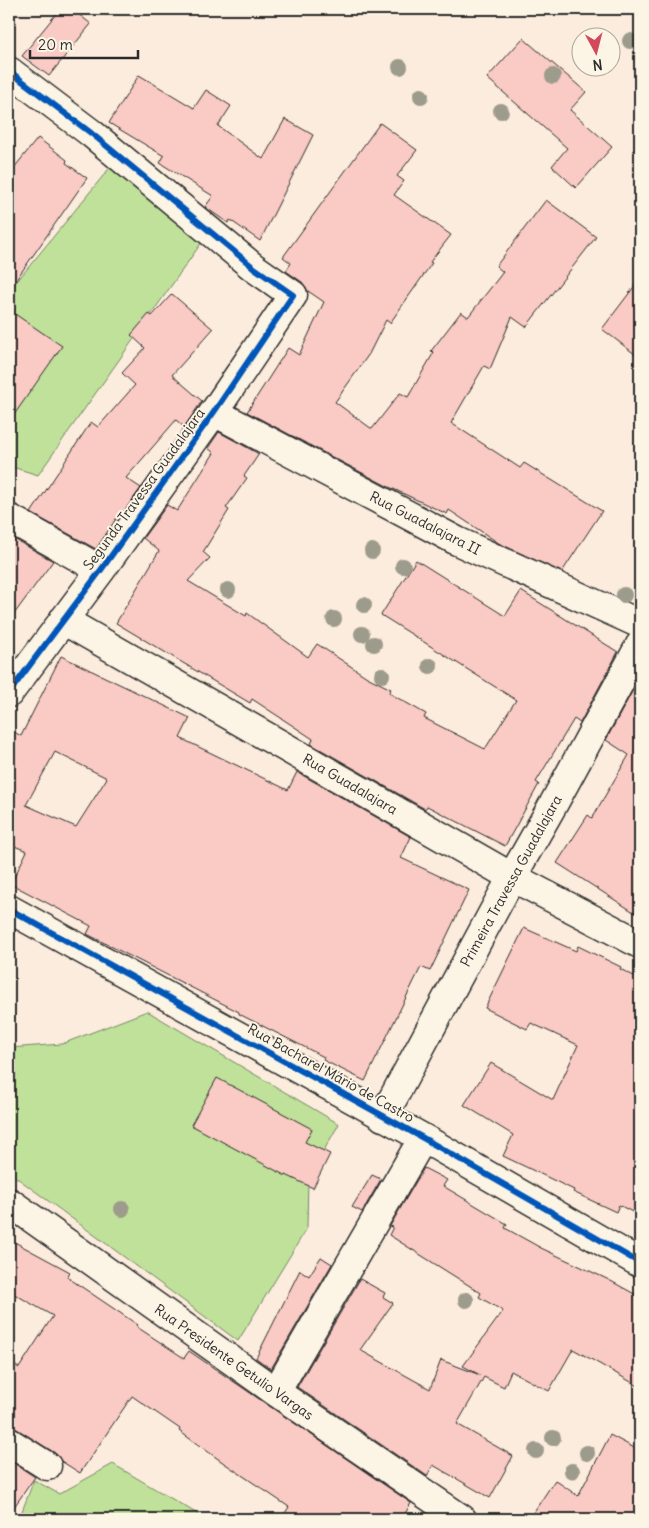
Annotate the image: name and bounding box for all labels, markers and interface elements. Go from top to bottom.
scale bar [30,28,138,60]
north arrow [572,28,622,78]
text: 20 m [38,35,73,54]
text: N [592,55,603,74]
street label: Segunda Travessa Guadalajara [79,405,209,573]
street label: Rua Guadalajara II [367,487,483,559]
street label: Rua Guadalajara [299,750,401,818]
street label: Primeira Travessa Guadalajara [456,792,566,970]
street label: Rua Bacharel Mário de Castro [244,1020,418,1126]
street label: Rua Presidente Getulio Vargas [151,1300,317,1424]

